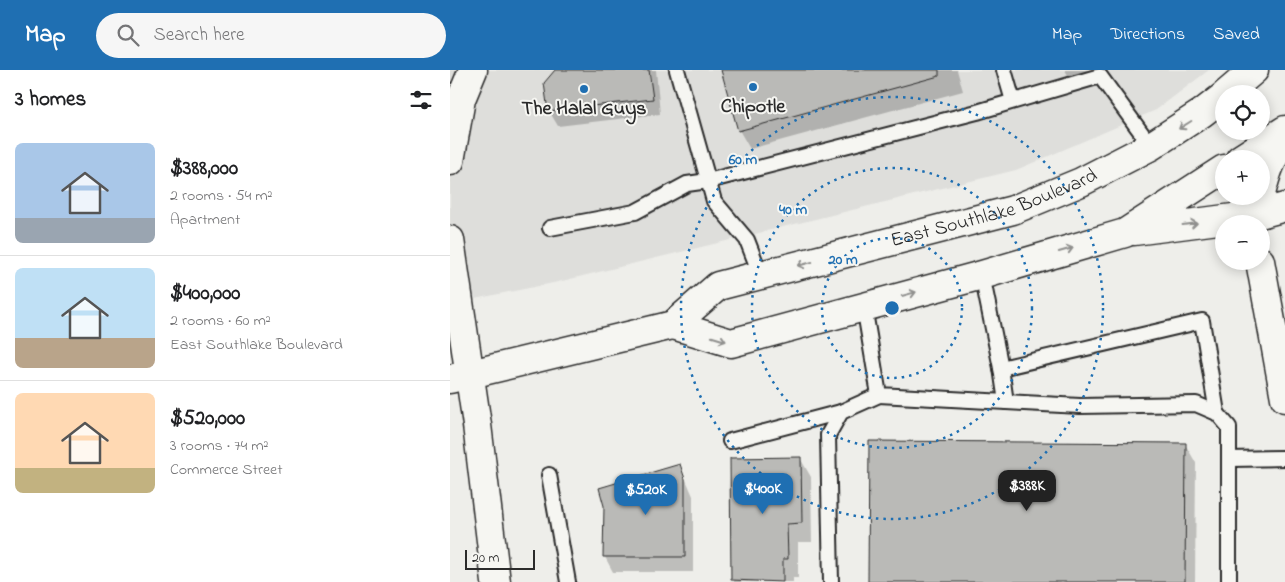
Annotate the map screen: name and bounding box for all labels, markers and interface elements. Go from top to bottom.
search box [96,13,446,58]
text: Map [25,18,66,53]
icon: search [114,21,142,49]
text: Search here [154,22,245,49]
text: Map [1052,22,1082,48]
text: Directions [1110,22,1185,48]
text: Saved [1213,22,1260,48]
marker: Chipotle [747,81,759,93]
marker: The Halal Guys [578,83,590,95]
text: 3 homes [15,85,86,115]
map controls [1215,85,1270,270]
button: locate [1215,85,1270,140]
icon: filters [407,86,435,114]
place label: Chipotle [721,93,786,122]
place label: The Halal Guys [521,95,647,125]
one-way arrow [1178,120,1192,130]
text: 60 m [728,149,758,171]
button: + [1215,150,1270,205]
text: $388,000 [170,154,238,184]
street label: East Southlake Boulevard [888,161,1103,255]
icon: home [55,163,115,223]
text: 2 rooms · 54 m² [170,184,272,208]
text: 40 m [778,199,807,221]
text: Apartment [170,208,240,232]
button: − [1215,215,1270,270]
one-way arrow [1182,219,1198,229]
one-way arrow [1057,244,1073,254]
text: 20 m [827,249,858,271]
one-way arrow [797,260,813,270]
text: $400,000 [170,279,240,309]
icon: home [55,288,115,348]
one-way arrow [901,288,917,298]
centre of rings [883,299,901,317]
text: 2 rooms · 60 m² [170,309,271,333]
text: East Southlake Boulevard [170,333,343,357]
one-way arrow [711,335,727,345]
text: $520,000 [170,404,245,434]
icon: home [55,413,115,473]
text: 3 rooms · 74 m² [170,434,269,458]
text: Commerce Street [170,458,283,482]
pin: $388K [992,470,1062,512]
pin: $400K [728,472,798,515]
pin: $520K [611,474,681,516]
text: $388K [1009,474,1045,498]
text: $400K [744,477,782,501]
text: $520K [625,478,667,502]
scale bar [465,547,535,570]
text: 20 m [472,548,499,569]

